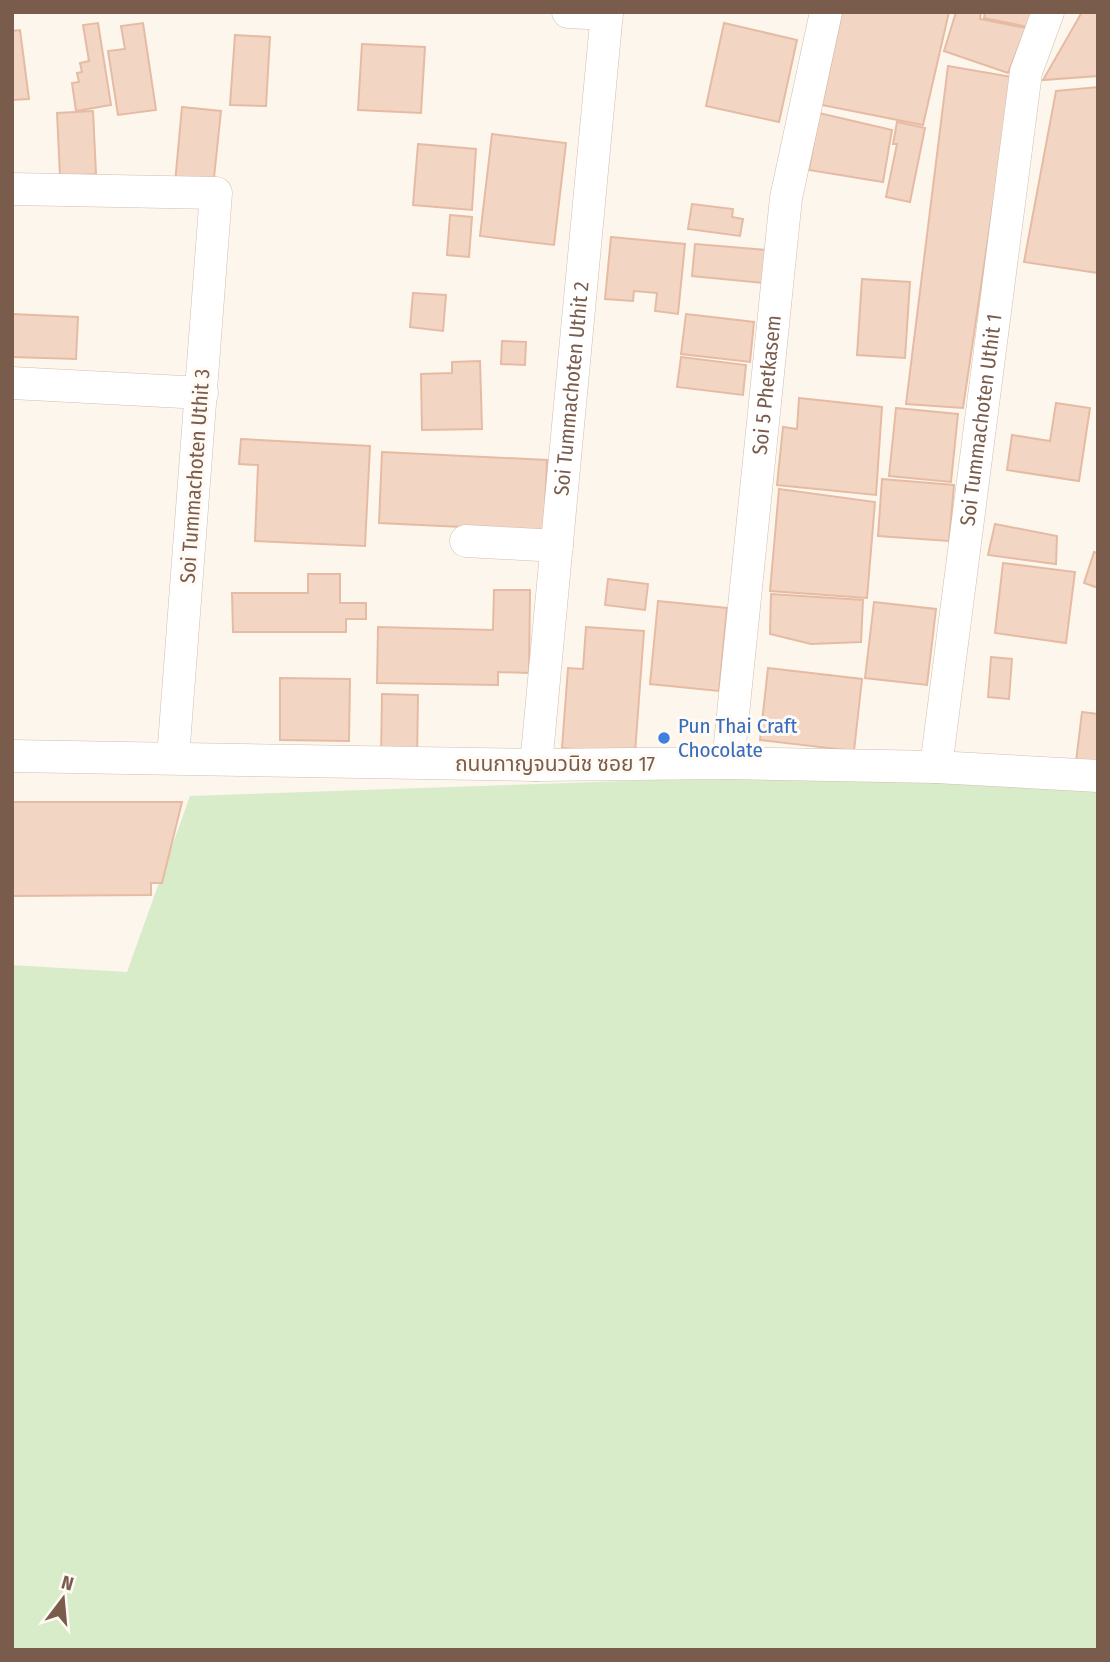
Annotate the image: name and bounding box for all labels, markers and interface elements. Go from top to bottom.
street label: Soi Tummachoten Uthit 2 [548,280,595,497]
street label: Soi Tummachoten Uthit 1 [954,312,1008,528]
street label: Soi 5 Phetkasem [747,314,787,456]
street label: Soi Tummachoten Uthit 3 [175,368,215,584]
place label: Pun Thai Craft Chocolate [678,713,798,763]
marker: Pun Thai Craft Chocolate [656,730,672,746]
street label: ถนนกาญจนวนิช ซอย 17 [455,751,655,777]
north arrow [28,1564,98,1634]
text: N [59,1571,76,1596]

